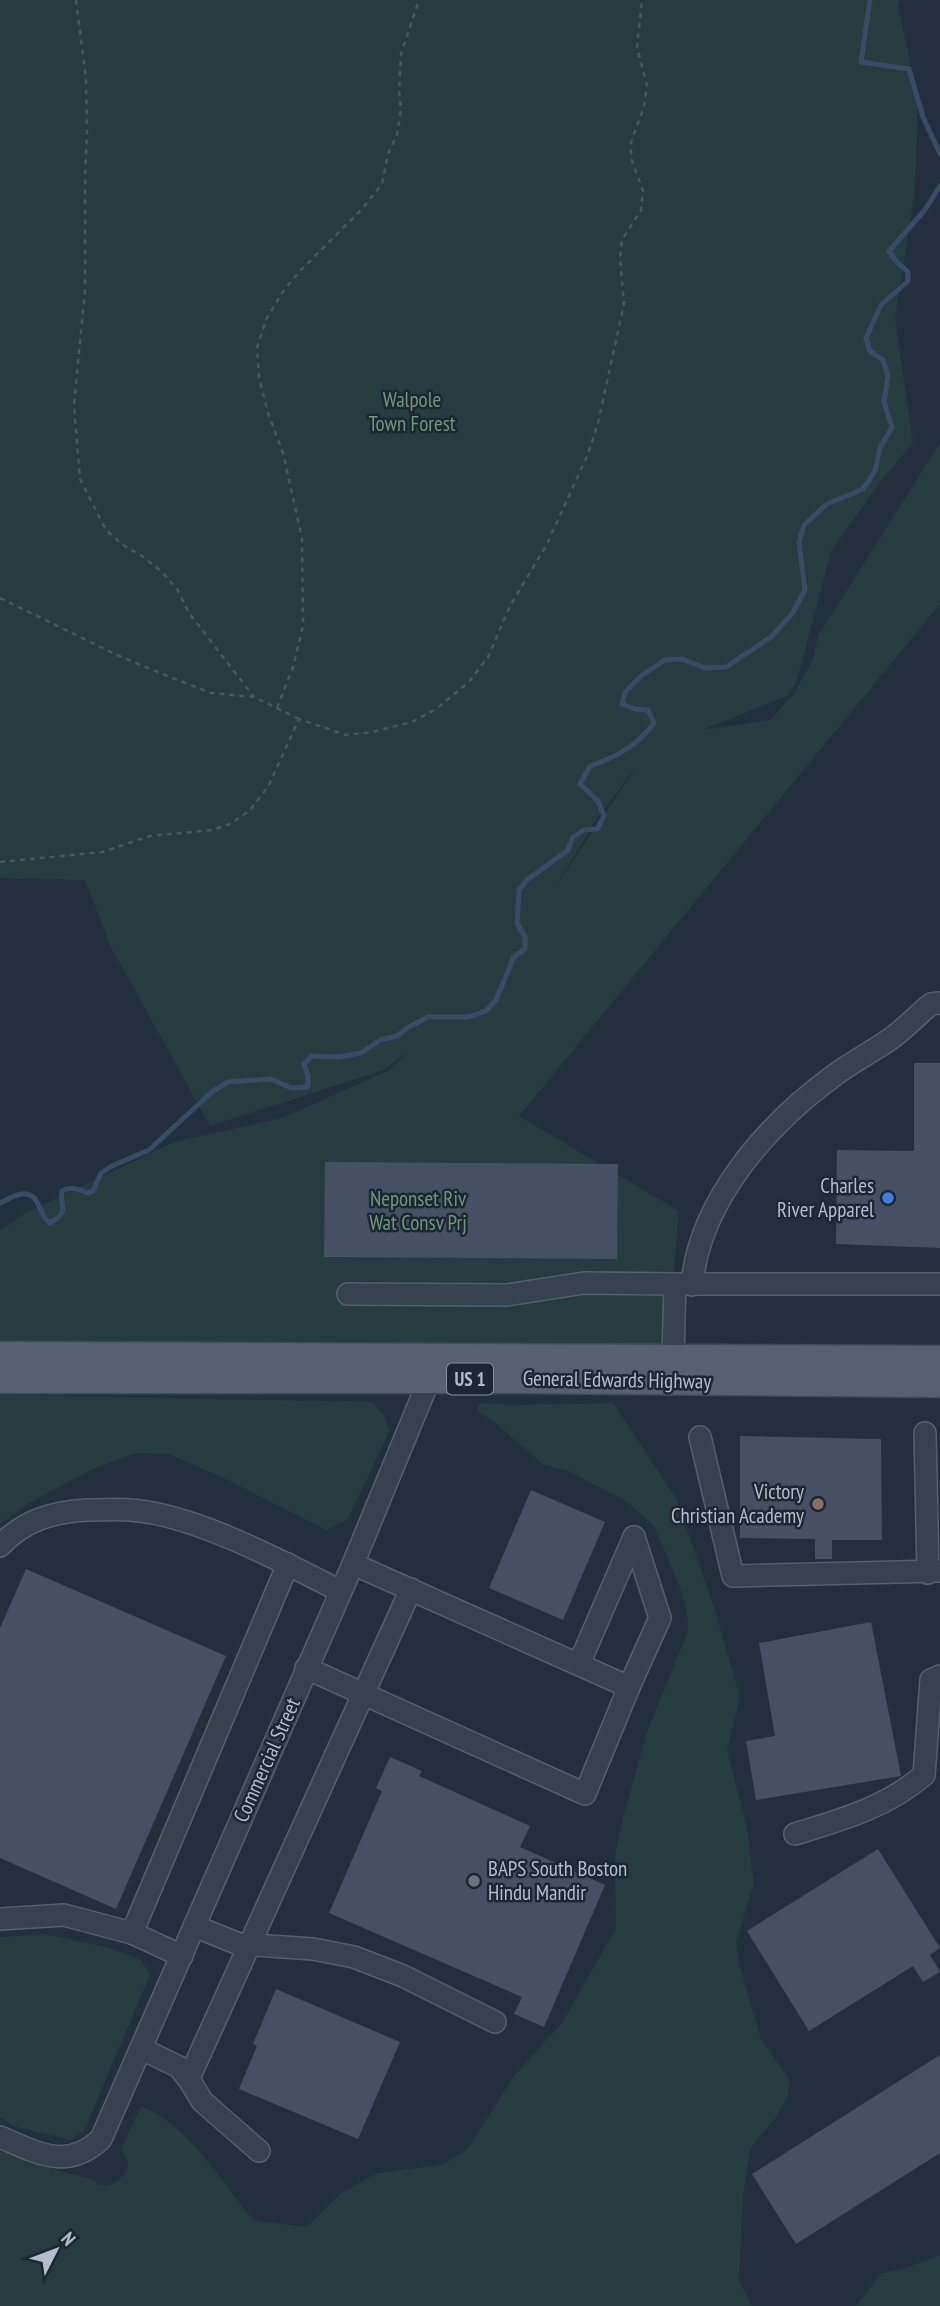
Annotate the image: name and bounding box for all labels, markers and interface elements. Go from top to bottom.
park label: Walpole Town Forest [368,386,456,437]
place label: Charles River Apparel [777,1172,874,1223]
park label: Neponset Riv Wat Consv Prj [369,1185,467,1236]
marker: Charles River Apparel [880,1190,896,1206]
road number: US 1 [447,1364,493,1394]
street label: General Edwards Highway [523,1364,712,1395]
place label: Victory Christian Academy [671,1478,804,1529]
marker: Victory Christian Academy [810,1496,826,1512]
street label: Commercial Street [227,1693,306,1826]
place label: BAPS South Boston Hindu Mandir [488,1855,627,1906]
marker: BAPS South Boston Hindu Mandir [466,1873,482,1889]
north arrow [21,2215,91,2285]
text: N [56,2227,81,2250]

